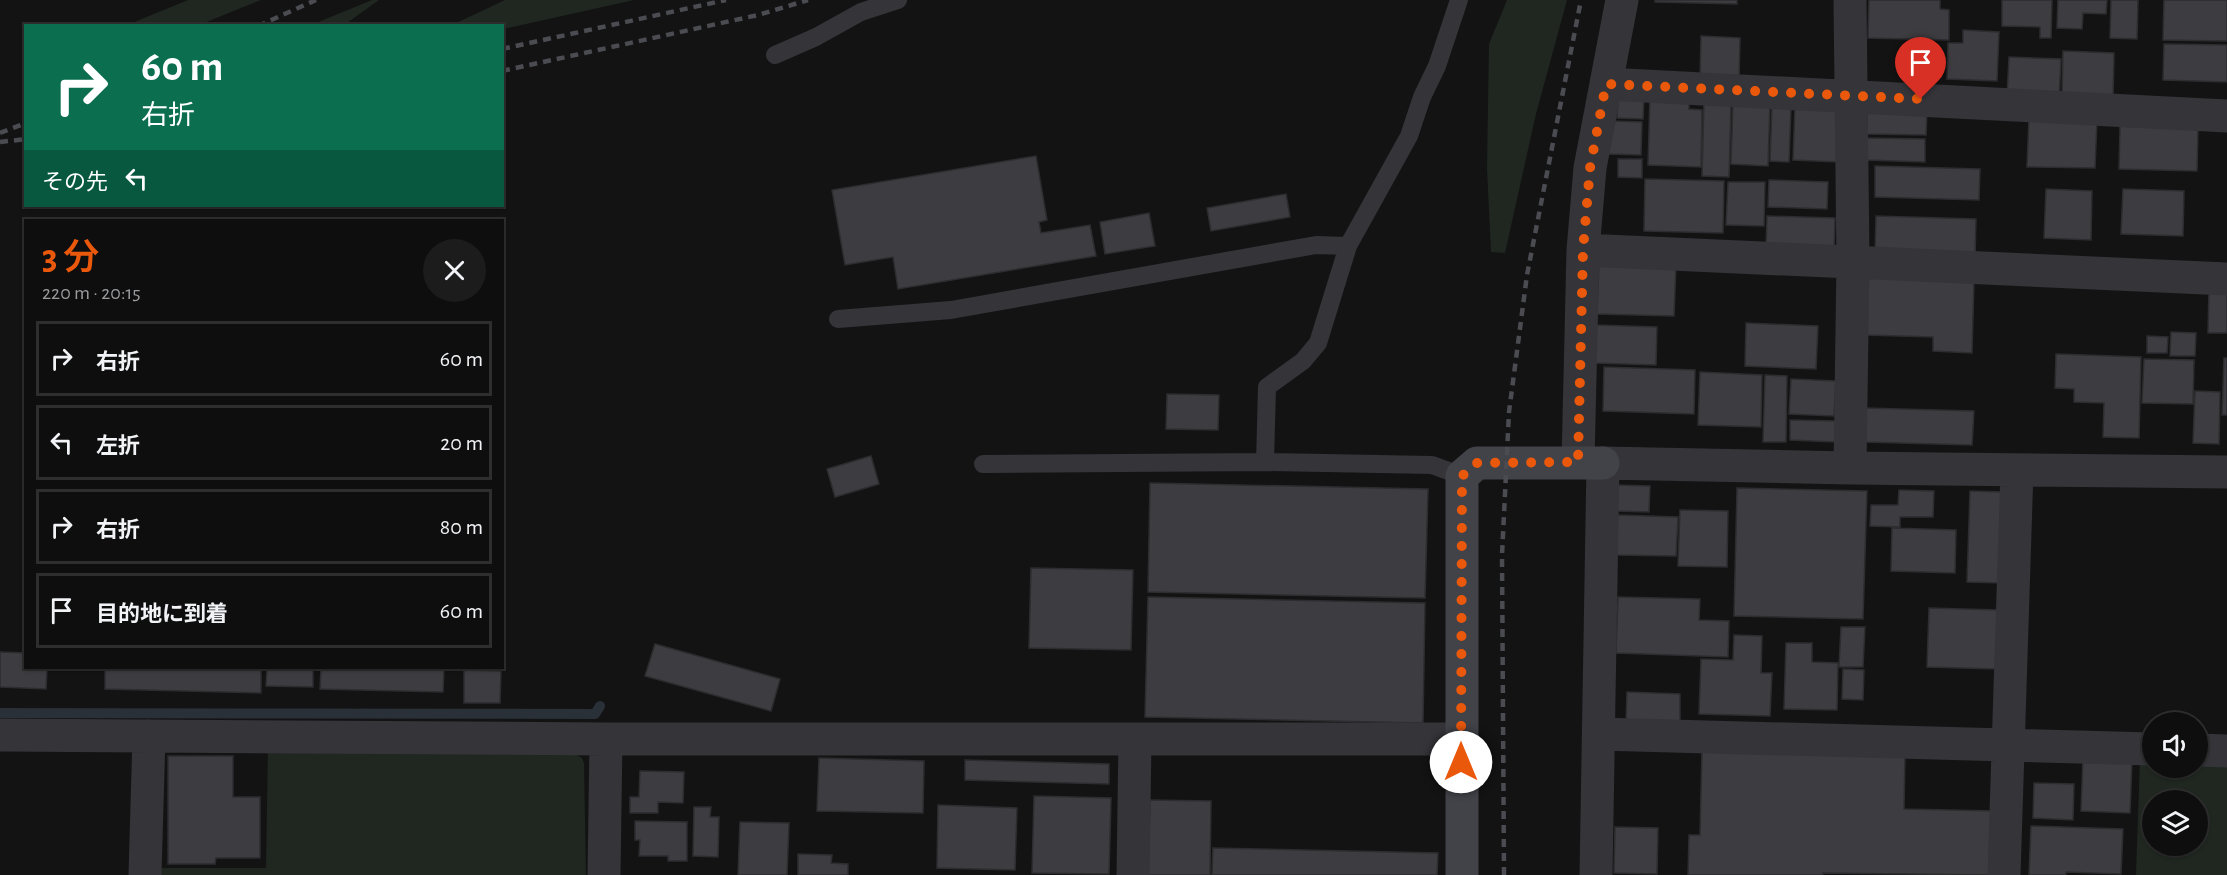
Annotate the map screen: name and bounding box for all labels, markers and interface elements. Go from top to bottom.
pin [1895,37,1946,99]
text: 60 m [141,46,223,88]
icon: arrive [1904,46,1937,79]
icon: right [42,48,120,126]
text: 右折 [141,102,195,129]
icon: left [120,162,153,195]
text: その先 [42,171,108,193]
button: close [423,239,486,302]
text: 3 分 [42,240,99,276]
text: 220 m · 20:15 [42,283,141,303]
icon: right [45,342,78,375]
text: 60 m [440,348,483,370]
text: 右折 [96,351,140,373]
icon: left [45,426,78,459]
text: 20 m [440,432,483,454]
text: 左折 [96,435,140,457]
icon: right [45,510,78,543]
text: 80 m [440,516,483,538]
text: 右折 [96,519,140,541]
icon: arrive [45,594,78,627]
text: 60 m [440,600,483,622]
text: 目的地に到着 [96,603,228,625]
map controls [2142,712,2208,856]
button: sound [2142,712,2208,778]
position arrow [1429,730,1493,794]
button: layers [2142,790,2208,856]

